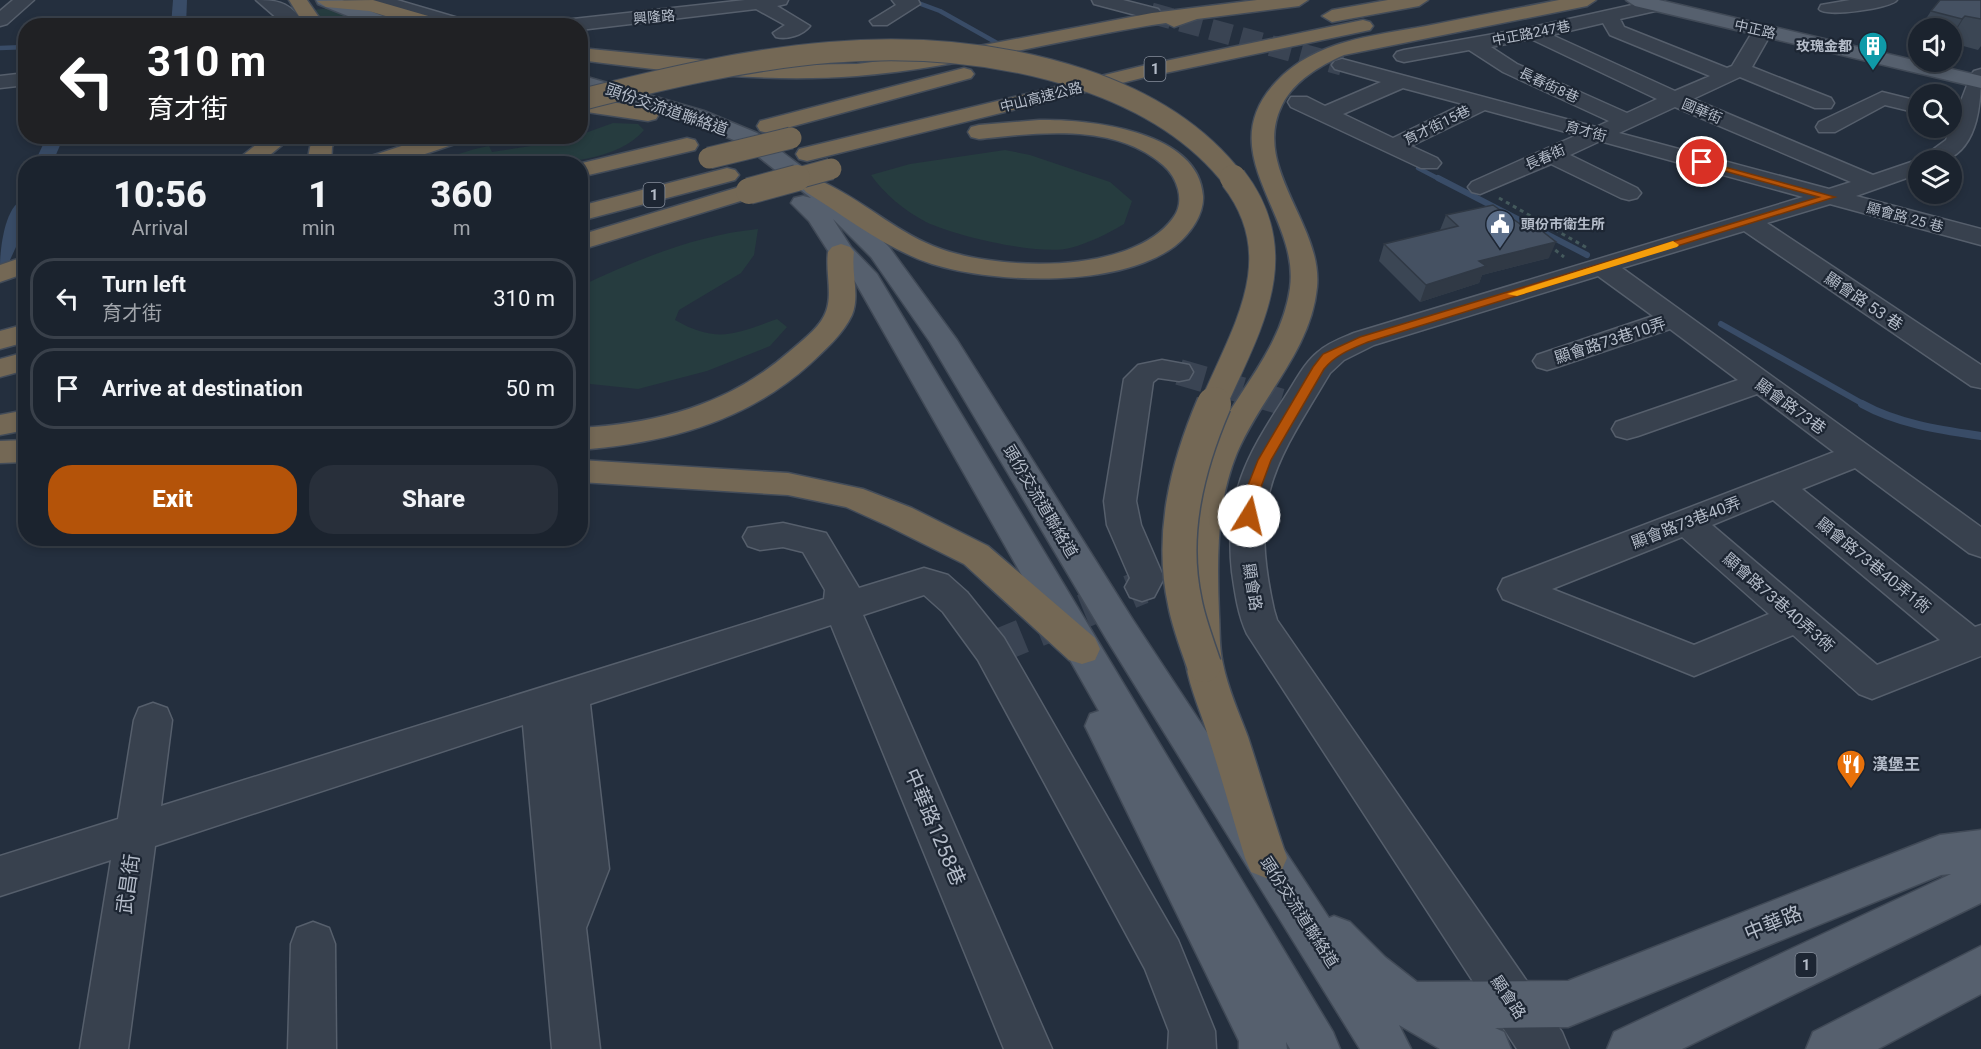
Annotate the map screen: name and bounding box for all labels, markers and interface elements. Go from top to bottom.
street label: 興隆路 [632,7,676,27]
street label: 中正路 [1733,16,1777,42]
street label: 中正路247巷 [1490,18,1572,48]
map controls [1908,18,1962,204]
button: sound [1908,18,1962,72]
building icon: 玫瑰金都 [1857,30,1889,72]
text: 310 m [147,37,266,86]
place label: 玫瑰金都 [1796,38,1852,54]
icon: left [48,42,126,120]
road number: 1 [1144,57,1166,81]
street label: 長春街8巷 [1517,64,1581,106]
street label: 中山高速公路 [998,79,1084,115]
street label: 頭份交流道聯絡道 [603,80,730,139]
button: search [1908,84,1962,138]
text: 育才街 [147,93,228,125]
street label: 國華街 [1680,95,1724,127]
street label: 育才街15巷 [1401,102,1473,148]
street label: 育才街 [1564,118,1608,144]
pin [1676,136,1727,187]
street label: 長春街 [1523,141,1567,173]
icon: arrive [1685,145,1718,178]
button: layers [1908,150,1962,204]
text: 10:56 [113,174,207,216]
text: 1 [308,174,329,216]
text: 360 [431,174,493,216]
road number: 1 [644,183,664,207]
street label: 顯會路 25 巷 [1865,199,1945,235]
public building icon: 頭份市衛生所 [1484,208,1516,250]
text: Arrival [132,216,188,240]
text: min [302,216,335,240]
text: m [453,216,470,240]
place label: 頭份市衛生所 [1521,216,1605,232]
street label: 顯會路 53 巷 [1821,268,1906,334]
text: Turn left [102,272,186,297]
icon: left [51,282,84,315]
text: 310 m [493,286,555,311]
text: 育才街 [102,301,162,325]
street label: 顯會路73巷10弄 [1552,314,1668,367]
icon: arrive [51,372,84,405]
street label: 顯會路73巷 [1752,375,1829,438]
text: Arrive at destination [102,376,303,401]
text: 50 m [506,376,555,401]
street label: 頭份交流道聯絡道 [999,441,1082,561]
button: Exit [48,465,297,534]
button: Share [309,465,558,534]
position arrow [1217,484,1281,548]
street label: 顯會路73巷40弄 [1629,493,1744,552]
street label: 顯會路73巷40弄1衖 [1813,514,1934,617]
street label: 顯會路73巷40弄3衖 [1719,549,1838,656]
street label: 顯會路 [1239,562,1266,612]
restaurant icon: 漢堡王 [1835,748,1867,790]
place label: 漢堡王 [1872,755,1920,774]
street label: 中華路1258巷 [900,765,970,889]
street label: 武昌街 [112,853,144,915]
street label: 頭份交流道聯絡道 [1257,853,1342,971]
street label: 中華路 [1741,901,1805,945]
road number: 1 [1796,953,1816,977]
street label: 顯會路 [1487,972,1530,1022]

